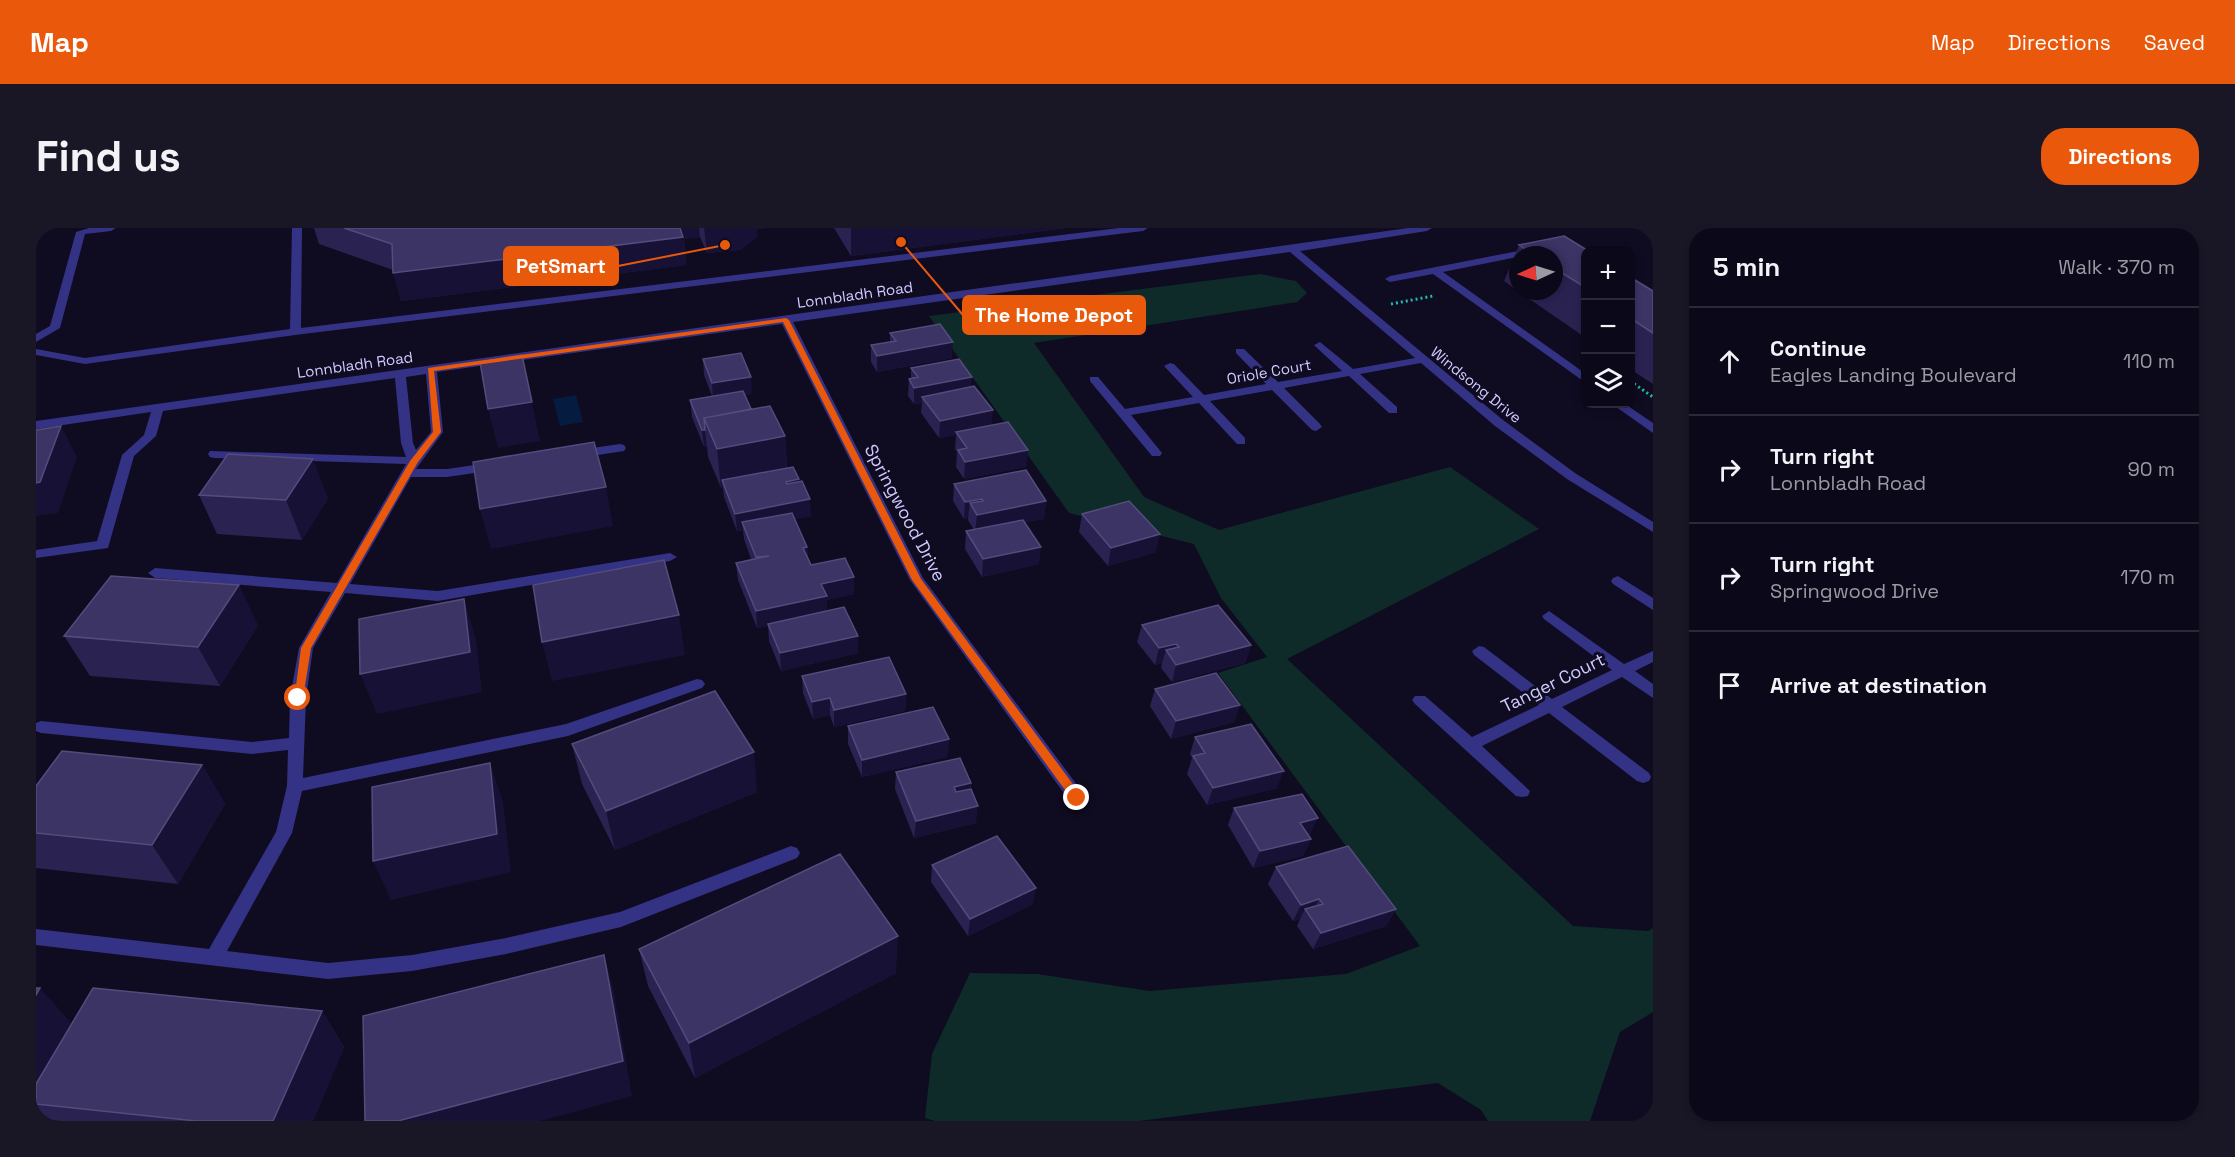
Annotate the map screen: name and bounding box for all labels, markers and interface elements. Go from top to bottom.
text: Map [30,24,89,60]
text: Map [1931,29,1975,56]
text: Directions [2008,29,2111,56]
text: Saved [2144,29,2205,56]
button: Directions [2041,128,2199,185]
text: Find us [36,130,181,183]
north arrow [1509,246,1563,300]
map controls [1581,246,1635,408]
button: + [1581,246,1635,300]
callout: PetSmart [504,247,618,285]
text: 5 min [1713,250,1780,284]
text: PetSmart [516,253,606,279]
text: Walk · 370 m [2058,254,2175,280]
street label: Lonnbladh Road [796,277,914,312]
callout: The Home Depot [963,296,1145,334]
button: − [1581,300,1635,354]
text: The Home Depot [975,302,1133,328]
text: Continue [1770,334,1866,362]
street label: Windsong Drive [1427,342,1526,427]
icon: ahead [1713,345,1746,378]
street label: Lonnbladh Road [296,347,414,382]
text: 110 m [2123,348,2175,374]
button: layers [1581,354,1635,408]
street label: Oriole Court [1225,355,1313,388]
text: Eagles Landing Boulevard [1770,362,2017,388]
street label: Springwood Drive [860,440,951,585]
text: Turn right [1770,442,1875,470]
icon: right [1713,453,1746,486]
text: 90 m [2128,456,2175,482]
text: Lonnbladh Road [1770,470,1926,496]
text: Turn right [1770,550,1875,578]
icon: right [1713,561,1746,594]
text: 170 m [2120,564,2175,590]
text: Springwood Drive [1770,578,1939,604]
street label: Tanger Court [1497,647,1609,718]
icon: arrive [1713,669,1746,702]
text: Arrive at destination [1770,671,1987,699]
route start [284,684,310,710]
route end [1063,784,1089,810]

